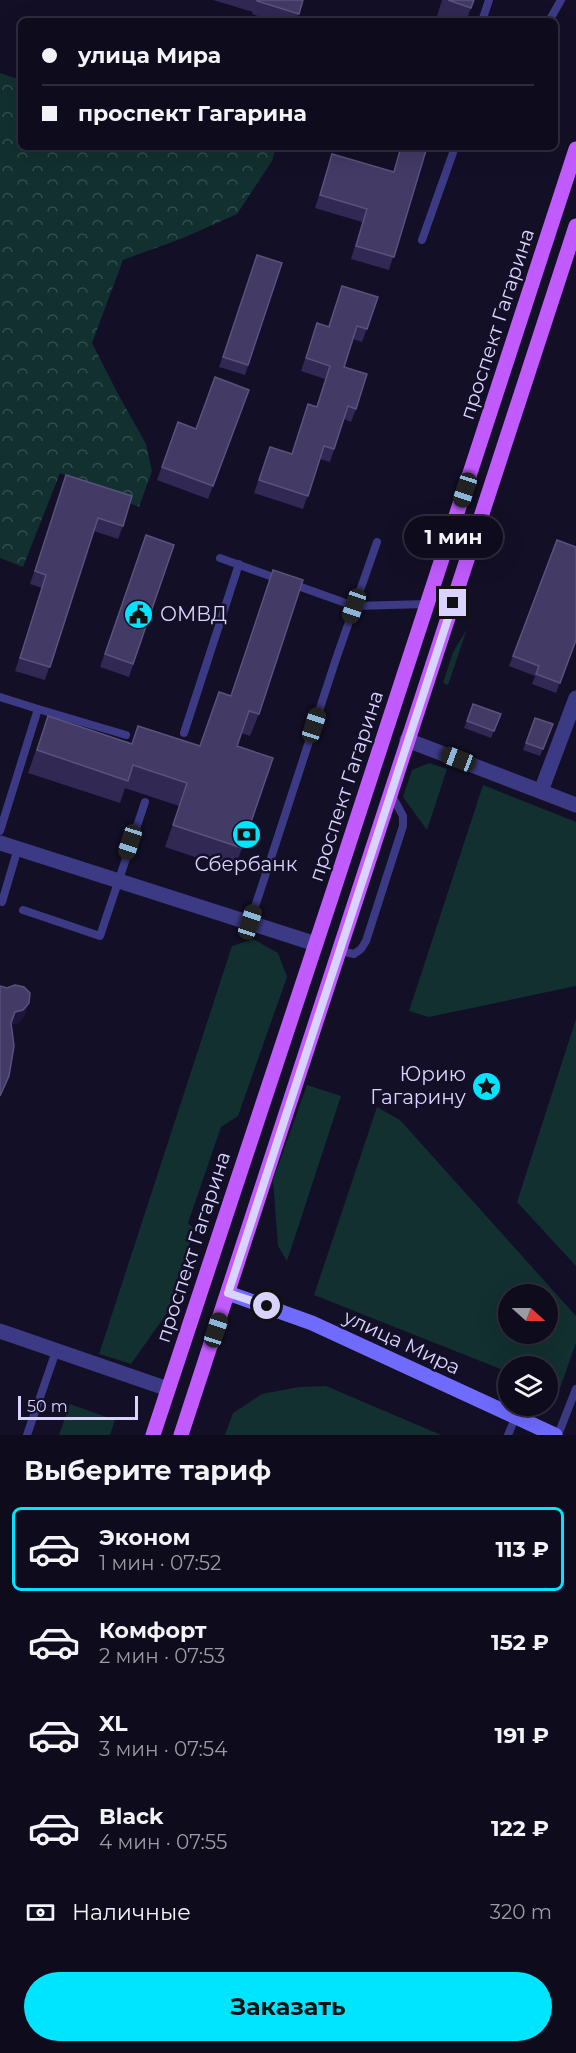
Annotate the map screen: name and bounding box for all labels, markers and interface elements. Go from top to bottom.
text: улица Мира [78,42,221,69]
text: проспект Гагарина [78,100,307,127]
street label: проспект Гагарина [455,225,539,423]
car [451,470,479,510]
callout: 1 мин [404,516,502,558]
text: 1 мин [425,525,482,549]
car [340,586,368,626]
route end [439,589,466,616]
public building icon: ОМВД [123,598,155,630]
place label: ОМВД [160,602,227,626]
street label: проспект Гагарина [304,687,388,885]
car [300,705,328,745]
car [438,744,478,774]
bank icon: Сбербанк [230,818,262,850]
car [116,822,144,862]
place label: Сбербанк [195,852,298,876]
car [236,902,264,942]
place label: Юрию Гагарину [370,1062,466,1109]
place icon: Юрию Гагарину [471,1070,503,1102]
street label: проспект Гагарина [151,1148,235,1346]
north arrow [498,1284,558,1344]
map controls [498,1284,558,1416]
route start [253,1292,280,1319]
street label: улица Мира [339,1304,464,1380]
car [202,1310,230,1350]
button: layers [498,1356,558,1416]
scale bar [18,1393,138,1420]
text: 50 m [27,1397,68,1416]
text: Выберите тариф [24,1454,271,1487]
icon: car [27,1522,81,1576]
text: Эконом [99,1524,190,1551]
text: 113 ₽ [495,1536,549,1563]
text: 1 мин · 07:52 [99,1551,221,1575]
icon: car [27,1615,81,1669]
text: Комфорт [99,1617,207,1644]
text: 152 ₽ [491,1629,549,1656]
text: 2 мин · 07:53 [99,1644,225,1668]
icon: car [27,1708,81,1762]
text: XL [99,1710,128,1737]
text: 191 ₽ [495,1722,549,1749]
text: 3 мин · 07:54 [99,1737,227,1761]
icon: car [27,1801,81,1855]
text: Black [99,1803,163,1830]
text: 122 ₽ [491,1815,549,1842]
text: 4 мин · 07:55 [99,1830,227,1854]
icon: cash [24,1896,57,1929]
text: Наличные [72,1899,191,1926]
text: 320 m [490,1900,552,1924]
button: Заказать [24,1972,552,2041]

